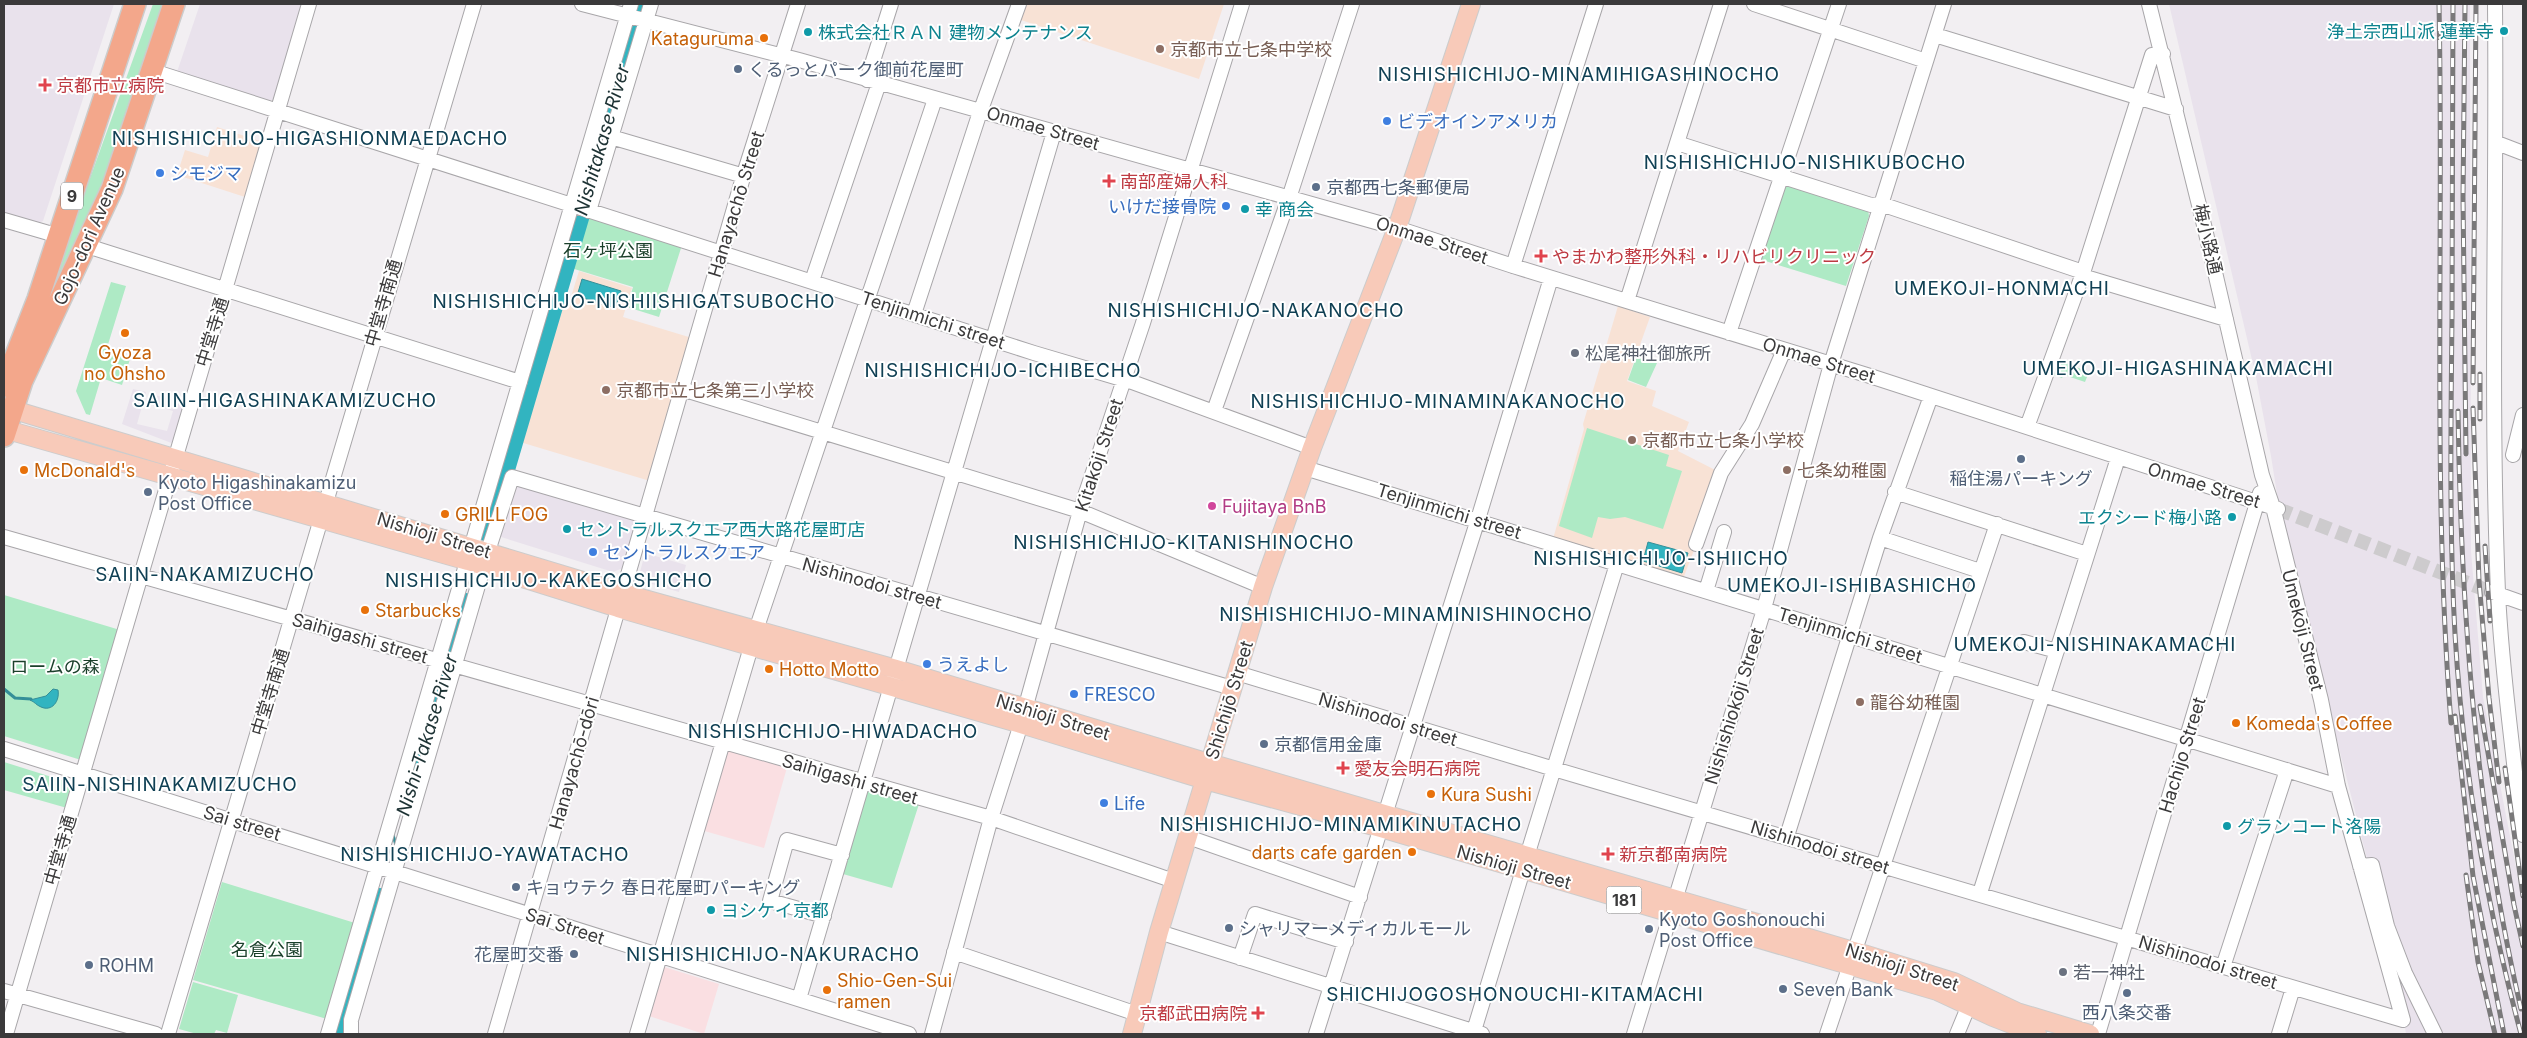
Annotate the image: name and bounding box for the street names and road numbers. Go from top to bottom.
street label: Onmae Street [984,102,1102,154]
street label: Hanayachō Street [704,128,768,280]
street label: Gojo-dori Avenue [49,164,129,308]
road number: 9 [61,182,83,210]
street label: 梅小路通 [2190,202,2226,276]
street label: Onmae Street [1373,212,1491,268]
street label: 中堂寺南通 [361,257,405,349]
street label: Tenjinmichi street [858,287,1008,353]
street label: 中堂寺通 [191,295,233,369]
street label: Onmae Street [1760,333,1878,387]
street label: Kitakōji Street [1071,396,1127,514]
street label: Onmae Street [2145,458,2263,512]
street label: Tenjinmichi street [1374,479,1524,543]
street label: Nishioji Street [375,508,493,562]
street label: Nishinodoi street [800,553,944,613]
street label: Umekōji Street [2278,567,2328,693]
street label: Tenjinmichi street [1775,603,1925,667]
street label: Saihigashi street [290,609,431,667]
street label: Nishishiokōji Street [1700,625,1768,787]
street label: Shichijō Street [1201,638,1257,762]
street label: 中堂寺南通 [247,646,293,738]
street label: Nishinodoi street [1316,688,1460,750]
street label: Nishioji Street [994,690,1112,744]
street label: Hanayachō-dōri [545,694,603,832]
street label: Hachijo Street [2154,695,2210,815]
street label: Saihigashi street [780,750,921,808]
street label: Sai street [201,801,283,845]
street label: 中堂寺通 [40,813,80,887]
street label: Nishinodoi street [1748,816,1892,878]
street label: Nishioji Street [1454,841,1574,893]
road number: 181 [1606,886,1642,914]
street label: Sai Street [523,903,607,949]
street label: Nishinodoi street [2136,931,2280,993]
street label: Nishioji Street [1843,939,1961,995]

